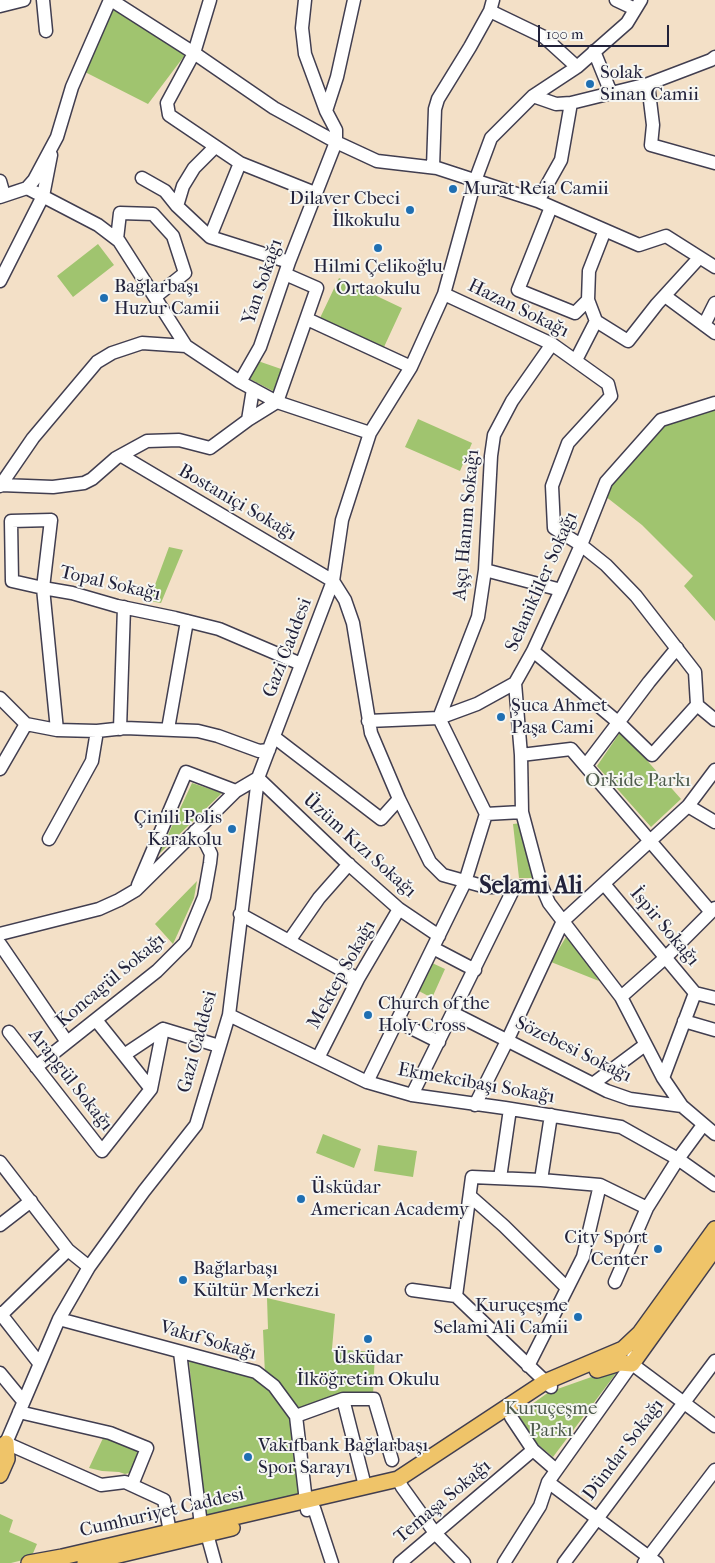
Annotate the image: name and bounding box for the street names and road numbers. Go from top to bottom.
street label: Yan Sokağı [238,236,288,328]
street label: Hazan Sokağı [464,275,572,343]
street label: Aşçı Hanım Sokağı [449,449,485,601]
street label: Bostaniçi Sokağı [174,460,300,546]
street label: Selanikliler Sokağı [501,509,583,655]
street label: Topal Sokağı [57,561,163,607]
street label: Gazi Caddesi [259,595,317,701]
street label: Üzüm Kızı Sokağı [298,789,420,903]
street label: İspir Sokağı [624,883,704,971]
street label: Mektep Sokağı [303,917,381,1033]
street label: Koncagül Sokağı [52,929,170,1033]
street label: Gazi Caddesi [173,989,223,1095]
street label: Sözebesi Sokağı [511,1012,635,1088]
street label: Arapgül Sokağı [23,1024,117,1136]
street label: Ekmekcibaşı Sokağı [396,1059,556,1109]
street label: Vakıf Sokağı [157,1316,259,1366]
street label: Dündar Sokağı [578,1395,670,1505]
street label: Temaşa Sokağı [390,1455,496,1549]
street label: Cumhuriyet Caddesi [78,1483,246,1543]

